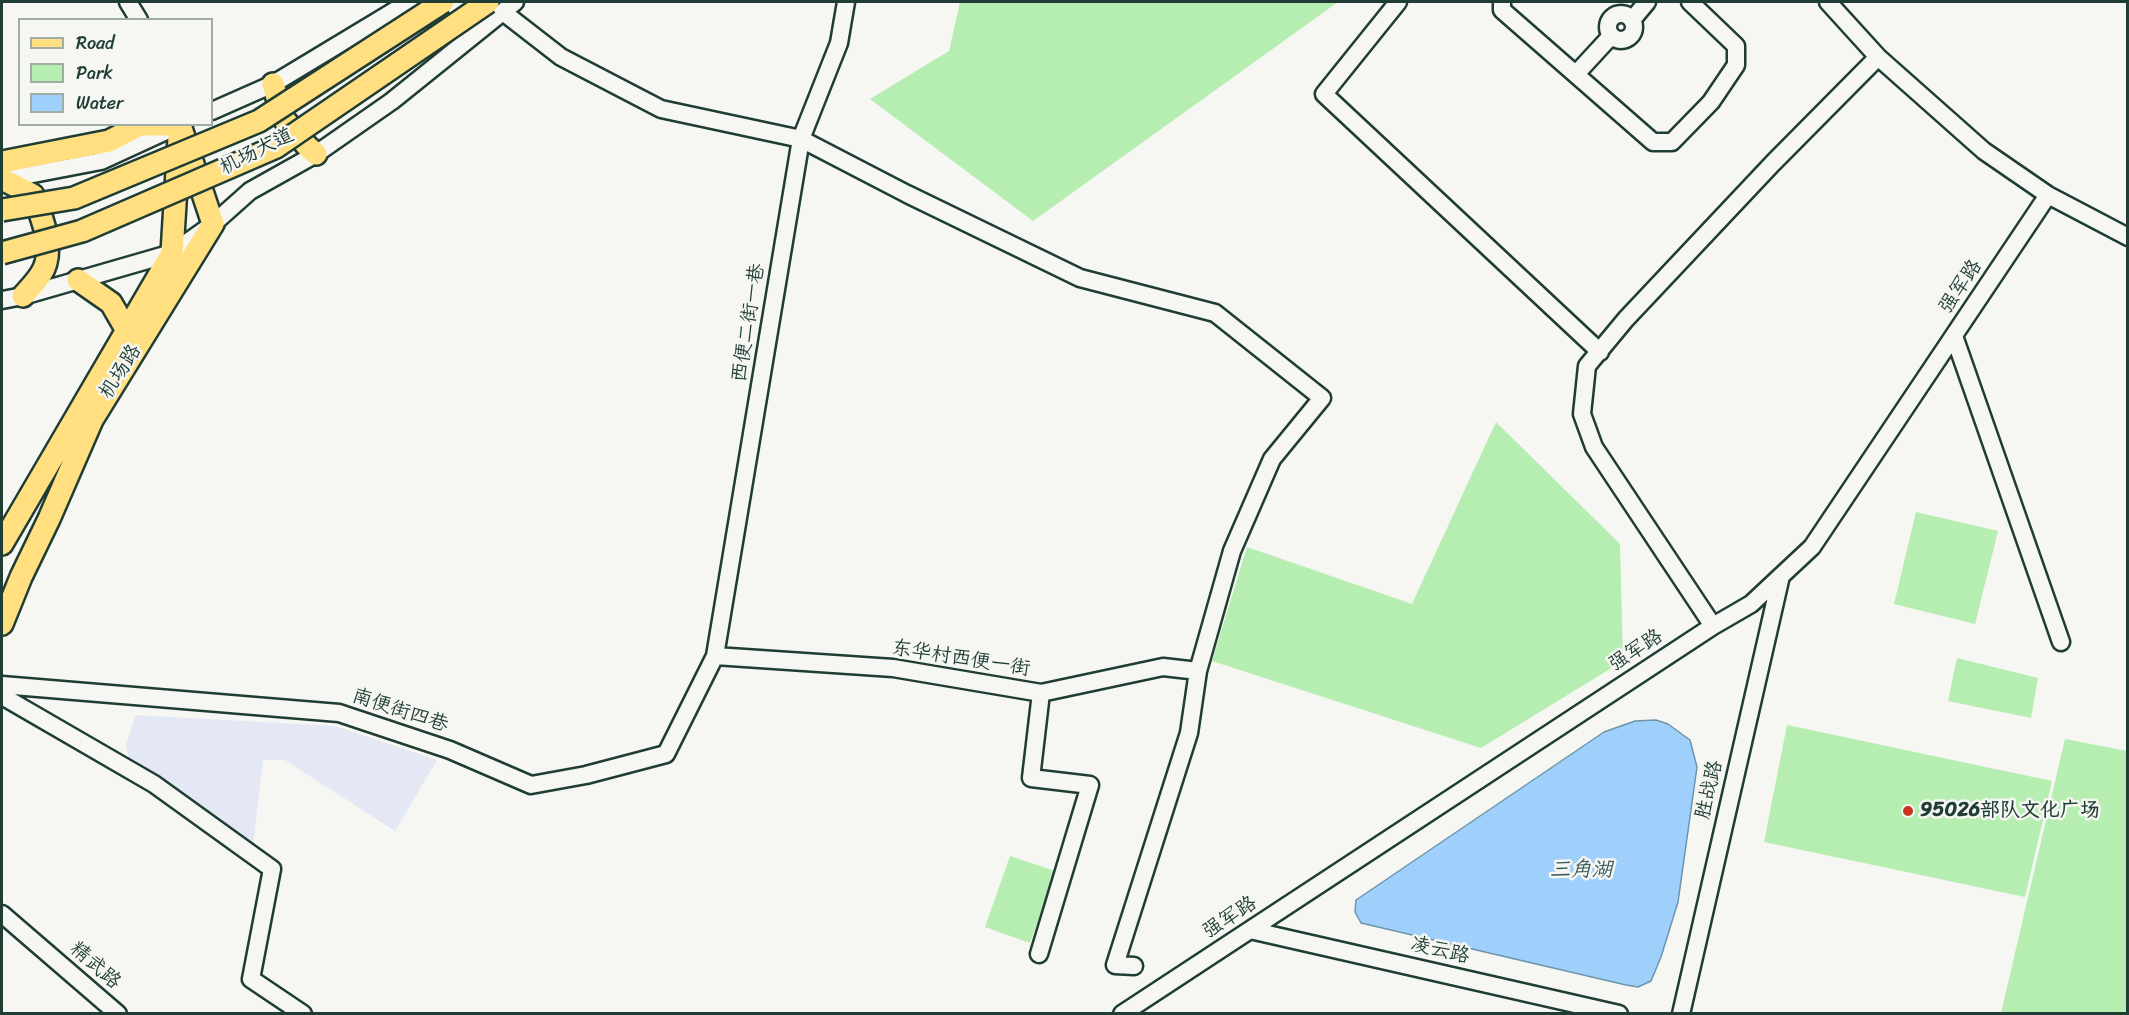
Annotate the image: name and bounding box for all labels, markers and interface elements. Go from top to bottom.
legend [18,18,213,126]
text: Road [76,27,115,59]
text: Park [76,57,113,89]
text: Water [76,87,123,119]
street label: 机场大道 [216,123,298,181]
street label: 强军路 [1934,255,1988,319]
street label: 西便二街一巷 [728,262,770,384]
street label: 机场路 [95,340,147,404]
street label: 强军路 [1604,625,1668,677]
street label: 东华村西便一街 [890,636,1032,682]
street label: 南便街四巷 [349,684,451,738]
street label: 胜战路 [1692,758,1728,822]
place label: 95026部队文化广场 [1920,799,2100,823]
marker: 95026部队文化广场 [1901,804,1915,818]
water label: 三角湖 [1550,858,1612,884]
street label: 强军路 [1198,892,1262,944]
street label: 凌云路 [1408,933,1472,969]
street label: 精武路 [64,937,126,995]

